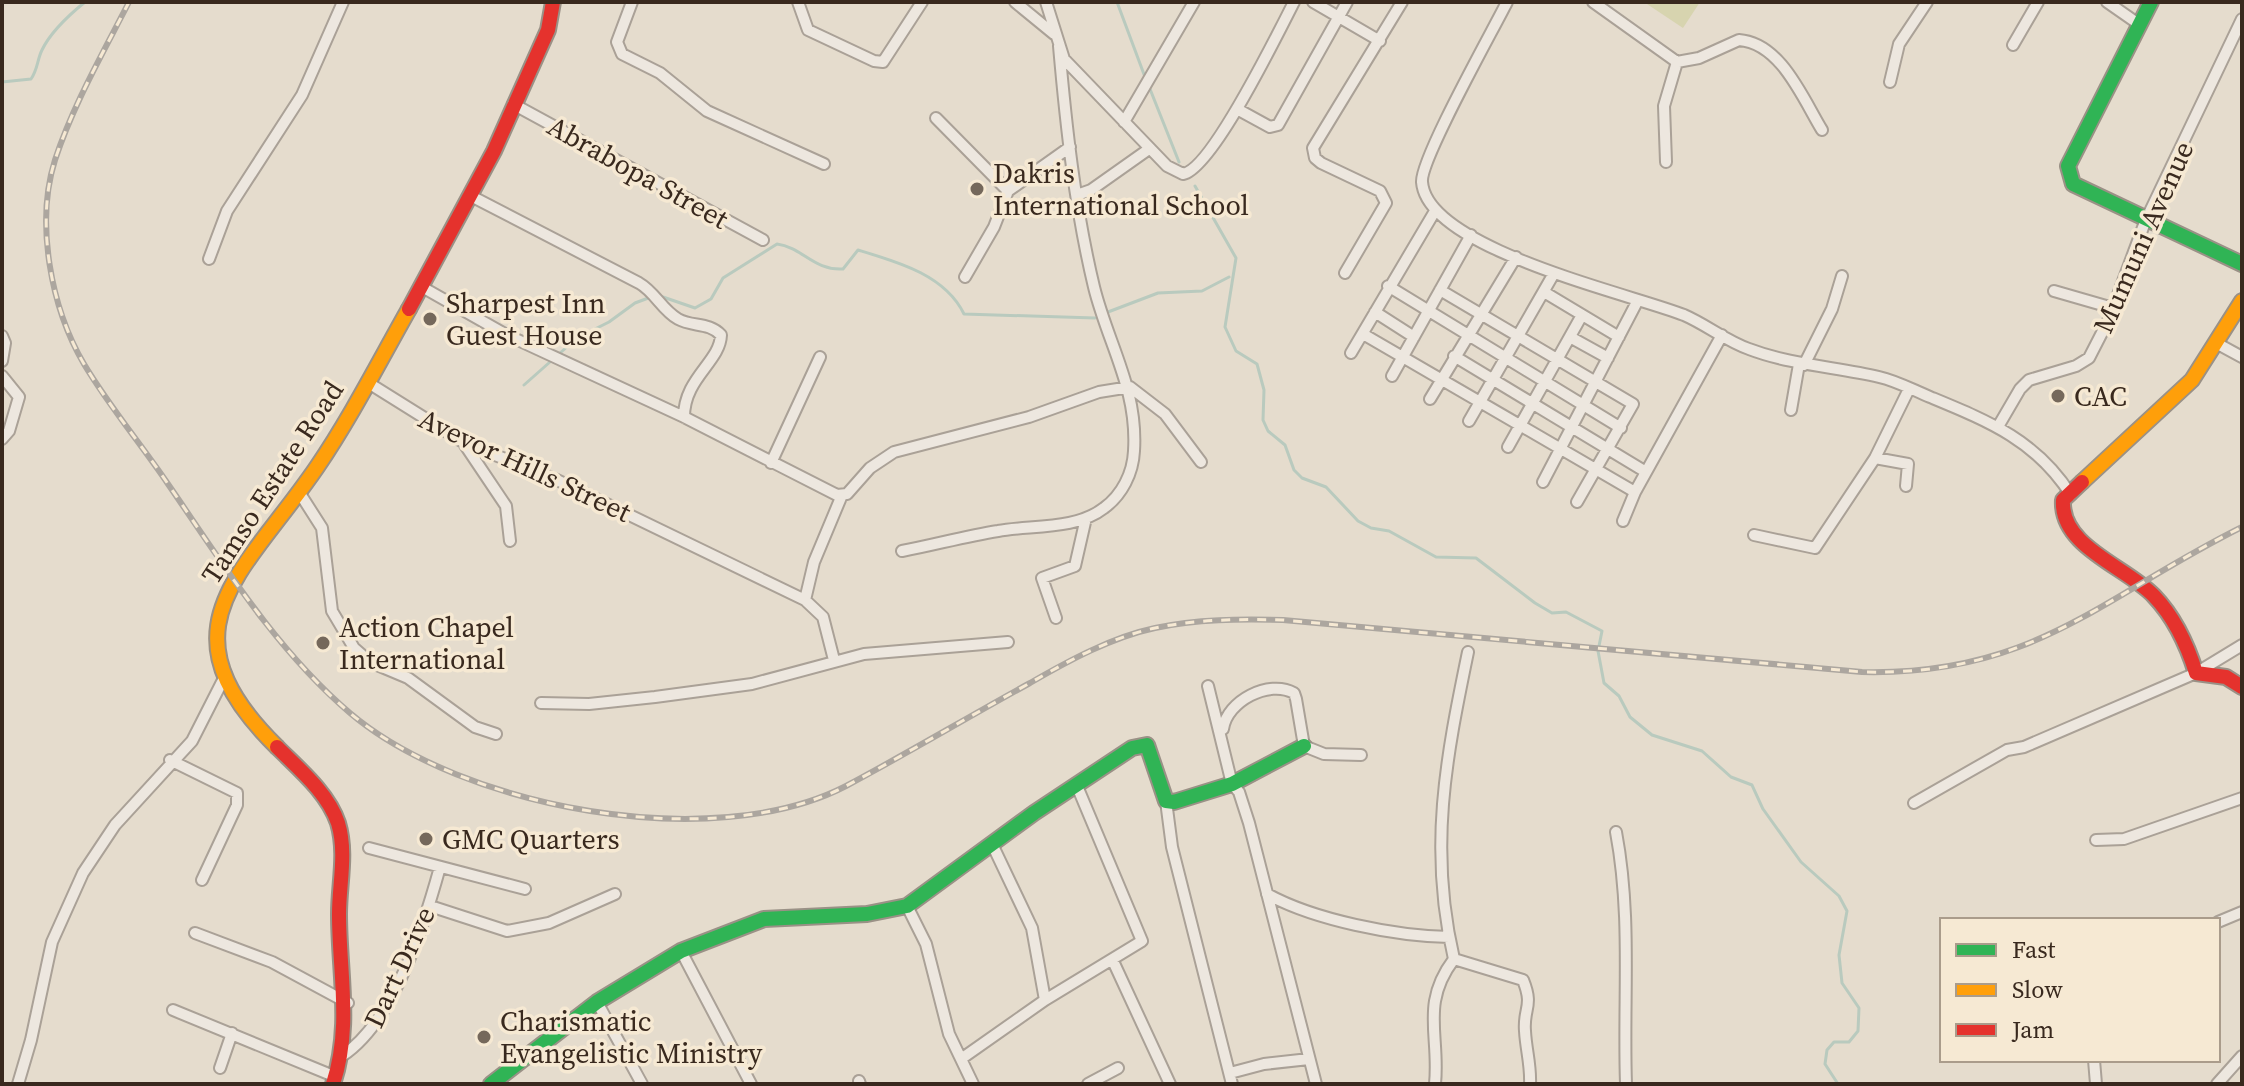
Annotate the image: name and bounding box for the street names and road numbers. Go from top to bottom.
street label: Abrabopa Street [541,107,736,238]
street label: Mumuni Avenue [2084,135,2202,339]
street label: Tamso Estate Road [192,373,352,591]
street label: Avevor Hills Street [413,399,638,531]
street label: Dart Drive [354,900,444,1034]

